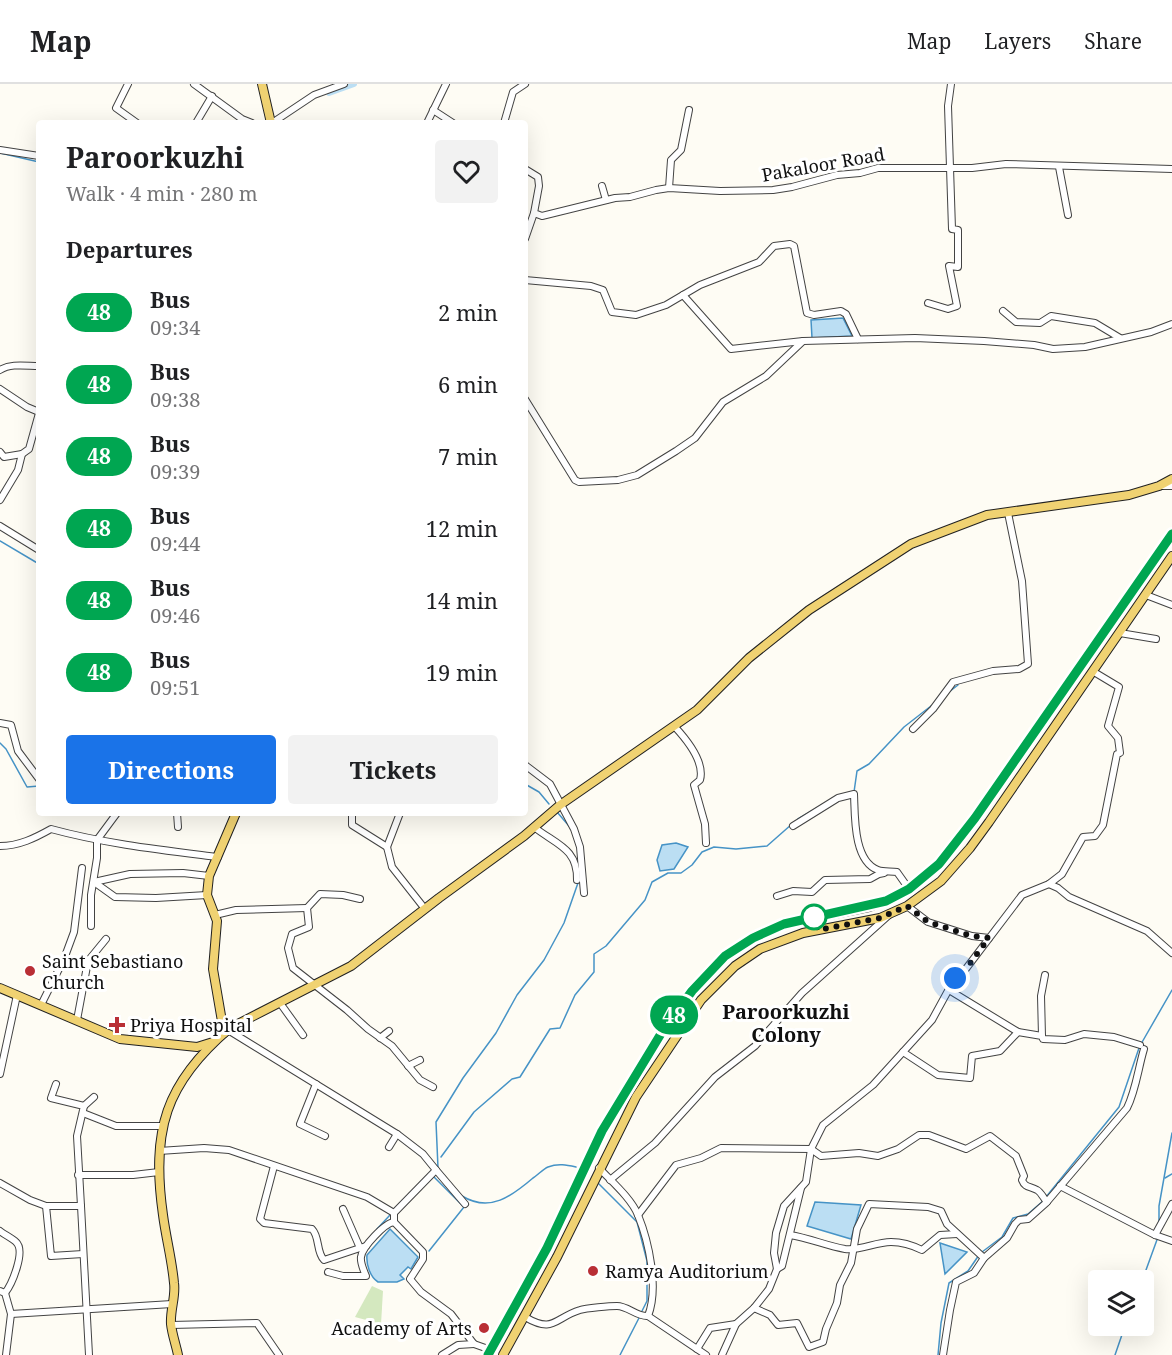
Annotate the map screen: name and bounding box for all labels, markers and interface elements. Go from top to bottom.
text: Map [30,22,92,60]
text: Map [907,27,951,55]
text: Layers [984,27,1051,55]
text: Share [1084,27,1142,55]
text: Paroorkuzhi [66,138,244,176]
button: heart [435,140,498,203]
street label: Pakaloor Road [760,141,886,187]
text: Walk · 4 min · 280 m [66,180,258,207]
text: Departures [66,234,193,264]
text: Bus [150,284,190,314]
text: 2 min [438,297,498,327]
text: 48 [87,298,111,326]
text: 09:34 [150,314,200,341]
text: Bus [150,356,190,386]
text: 6 min [438,369,498,399]
text: 48 [87,370,111,398]
text: 09:38 [150,386,200,413]
text: Bus [150,428,190,458]
text: 7 min [438,441,498,471]
text: 48 [87,442,111,470]
text: 09:39 [150,458,200,485]
text: Bus [150,500,190,530]
text: 12 min [426,513,498,543]
text: 48 [87,514,111,542]
text: 09:44 [150,530,200,557]
text: Bus [150,572,190,602]
text: 14 min [426,585,498,615]
text: 48 [87,586,111,614]
text: 09:46 [150,602,200,629]
text: Bus [150,644,190,674]
text: 19 min [426,657,498,687]
text: 48 [87,658,111,686]
text: 09:51 [150,674,200,701]
button: Directions [66,735,276,804]
button: Tickets [288,735,498,804]
unlabelled marker [801,904,827,930]
place label: Saint Sebastiano Church [42,949,183,994]
your location [940,963,970,993]
marker: Saint Sebastiano Church [23,964,37,978]
line badge: 48 [647,996,701,1034]
district label: Paroorkuzhi Colony [722,998,850,1048]
text: 48 [662,1001,686,1029]
place label: Priya Hospital [130,1013,252,1037]
marker: Priya Hospital [108,1016,126,1034]
place label: Ramya Auditorium [605,1259,769,1283]
marker: Ramya Auditorium [586,1264,600,1278]
map controls [1088,1270,1154,1336]
button: layers [1088,1270,1154,1336]
place label: Academy of Arts [331,1316,472,1340]
marker: Academy of Arts [477,1321,491,1335]

